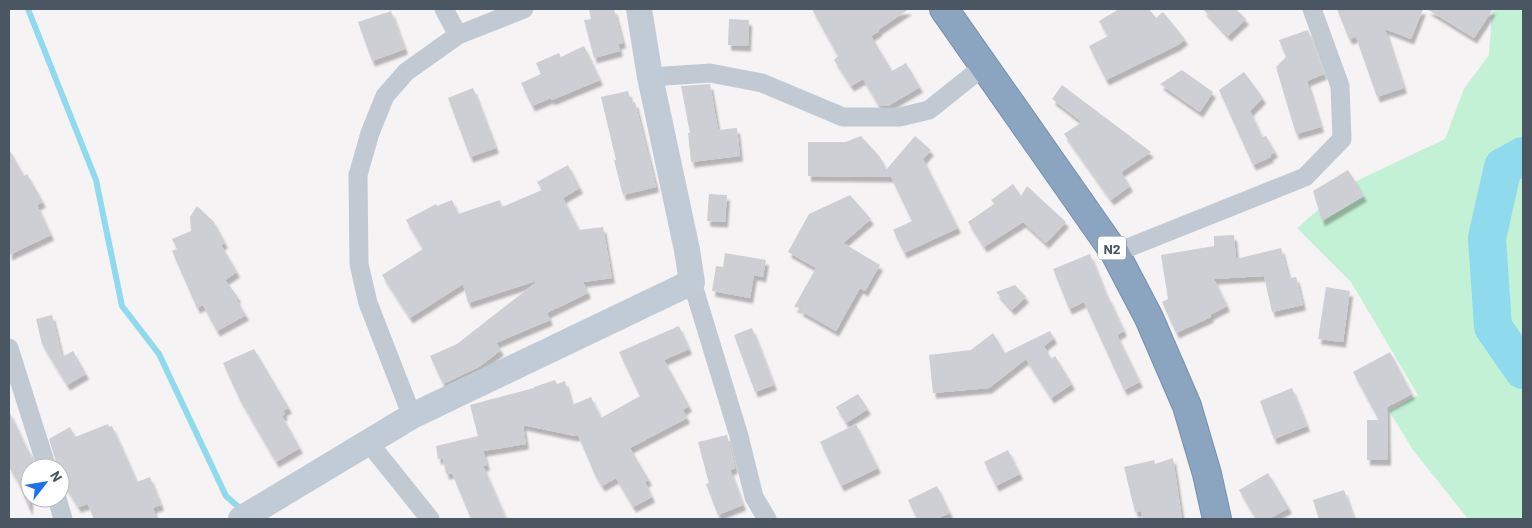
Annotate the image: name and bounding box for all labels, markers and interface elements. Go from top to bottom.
road number: N2 [1098,237,1126,260]
north arrow [20,458,70,508]
text: N [47,468,66,484]

